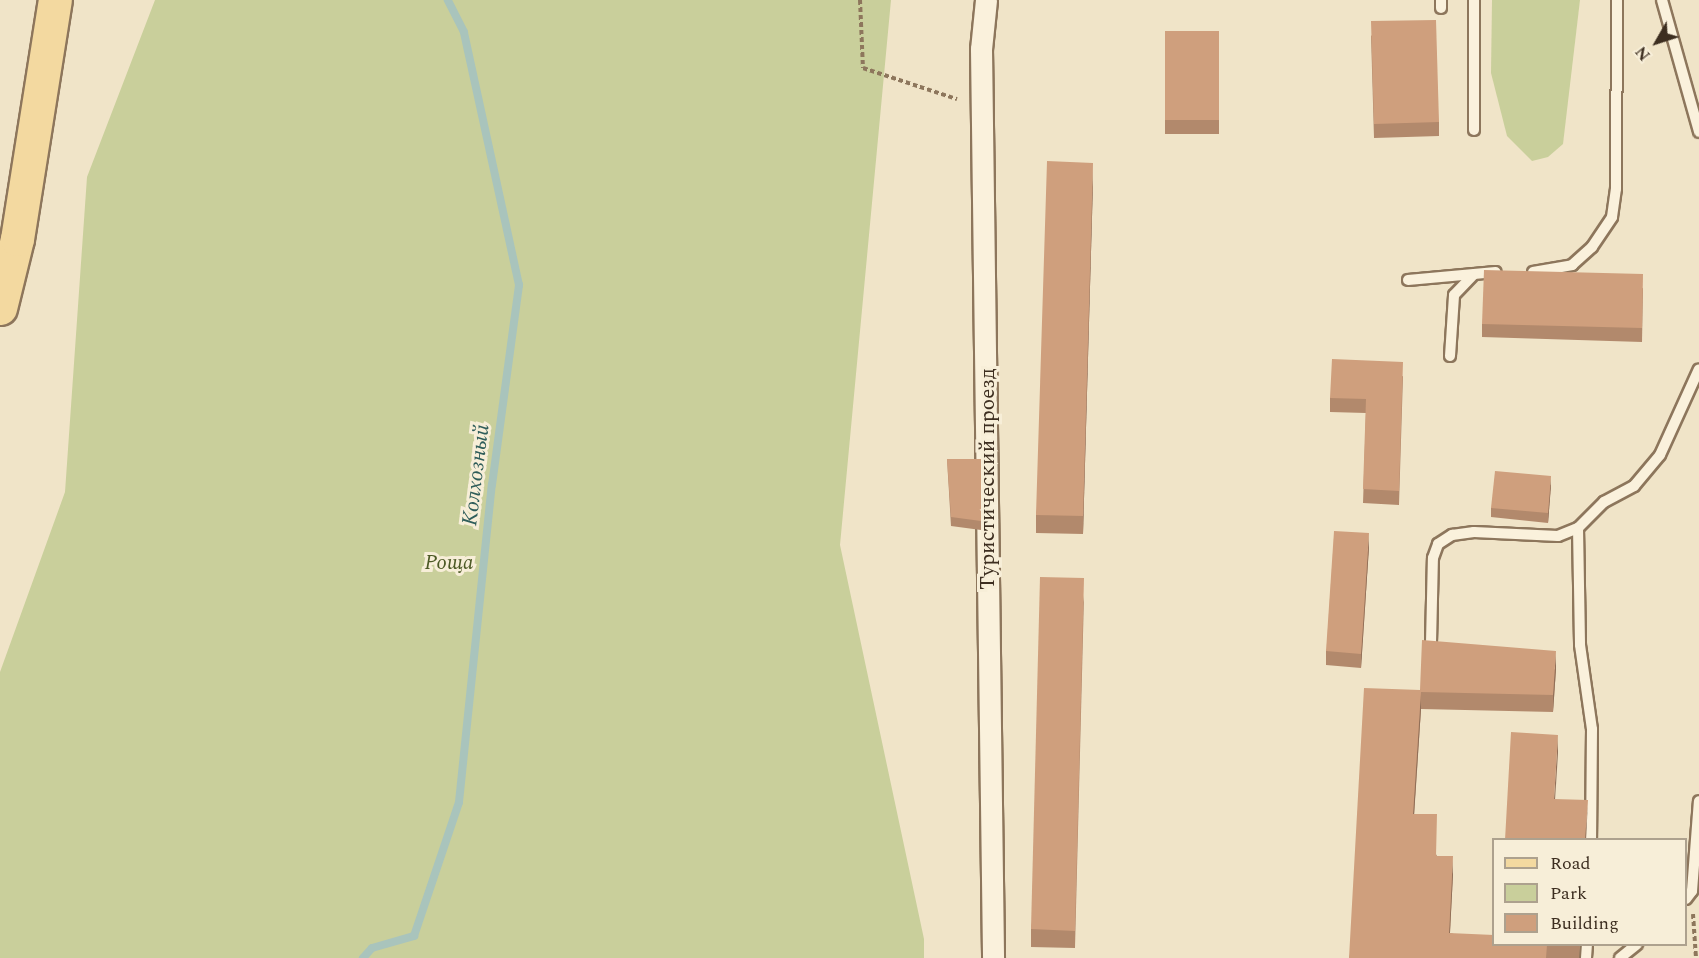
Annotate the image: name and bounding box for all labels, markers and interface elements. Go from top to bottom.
north arrow [1627,12,1687,72]
text: N [1630,41,1656,66]
street label: Туристический проезд [975,368,1001,590]
water label: Колхозный [457,423,495,527]
park label: Роща [425,550,473,576]
legend [1492,838,1687,946]
text: Road [1550,850,1591,877]
text: Park [1550,880,1587,907]
text: Building [1550,910,1619,937]

